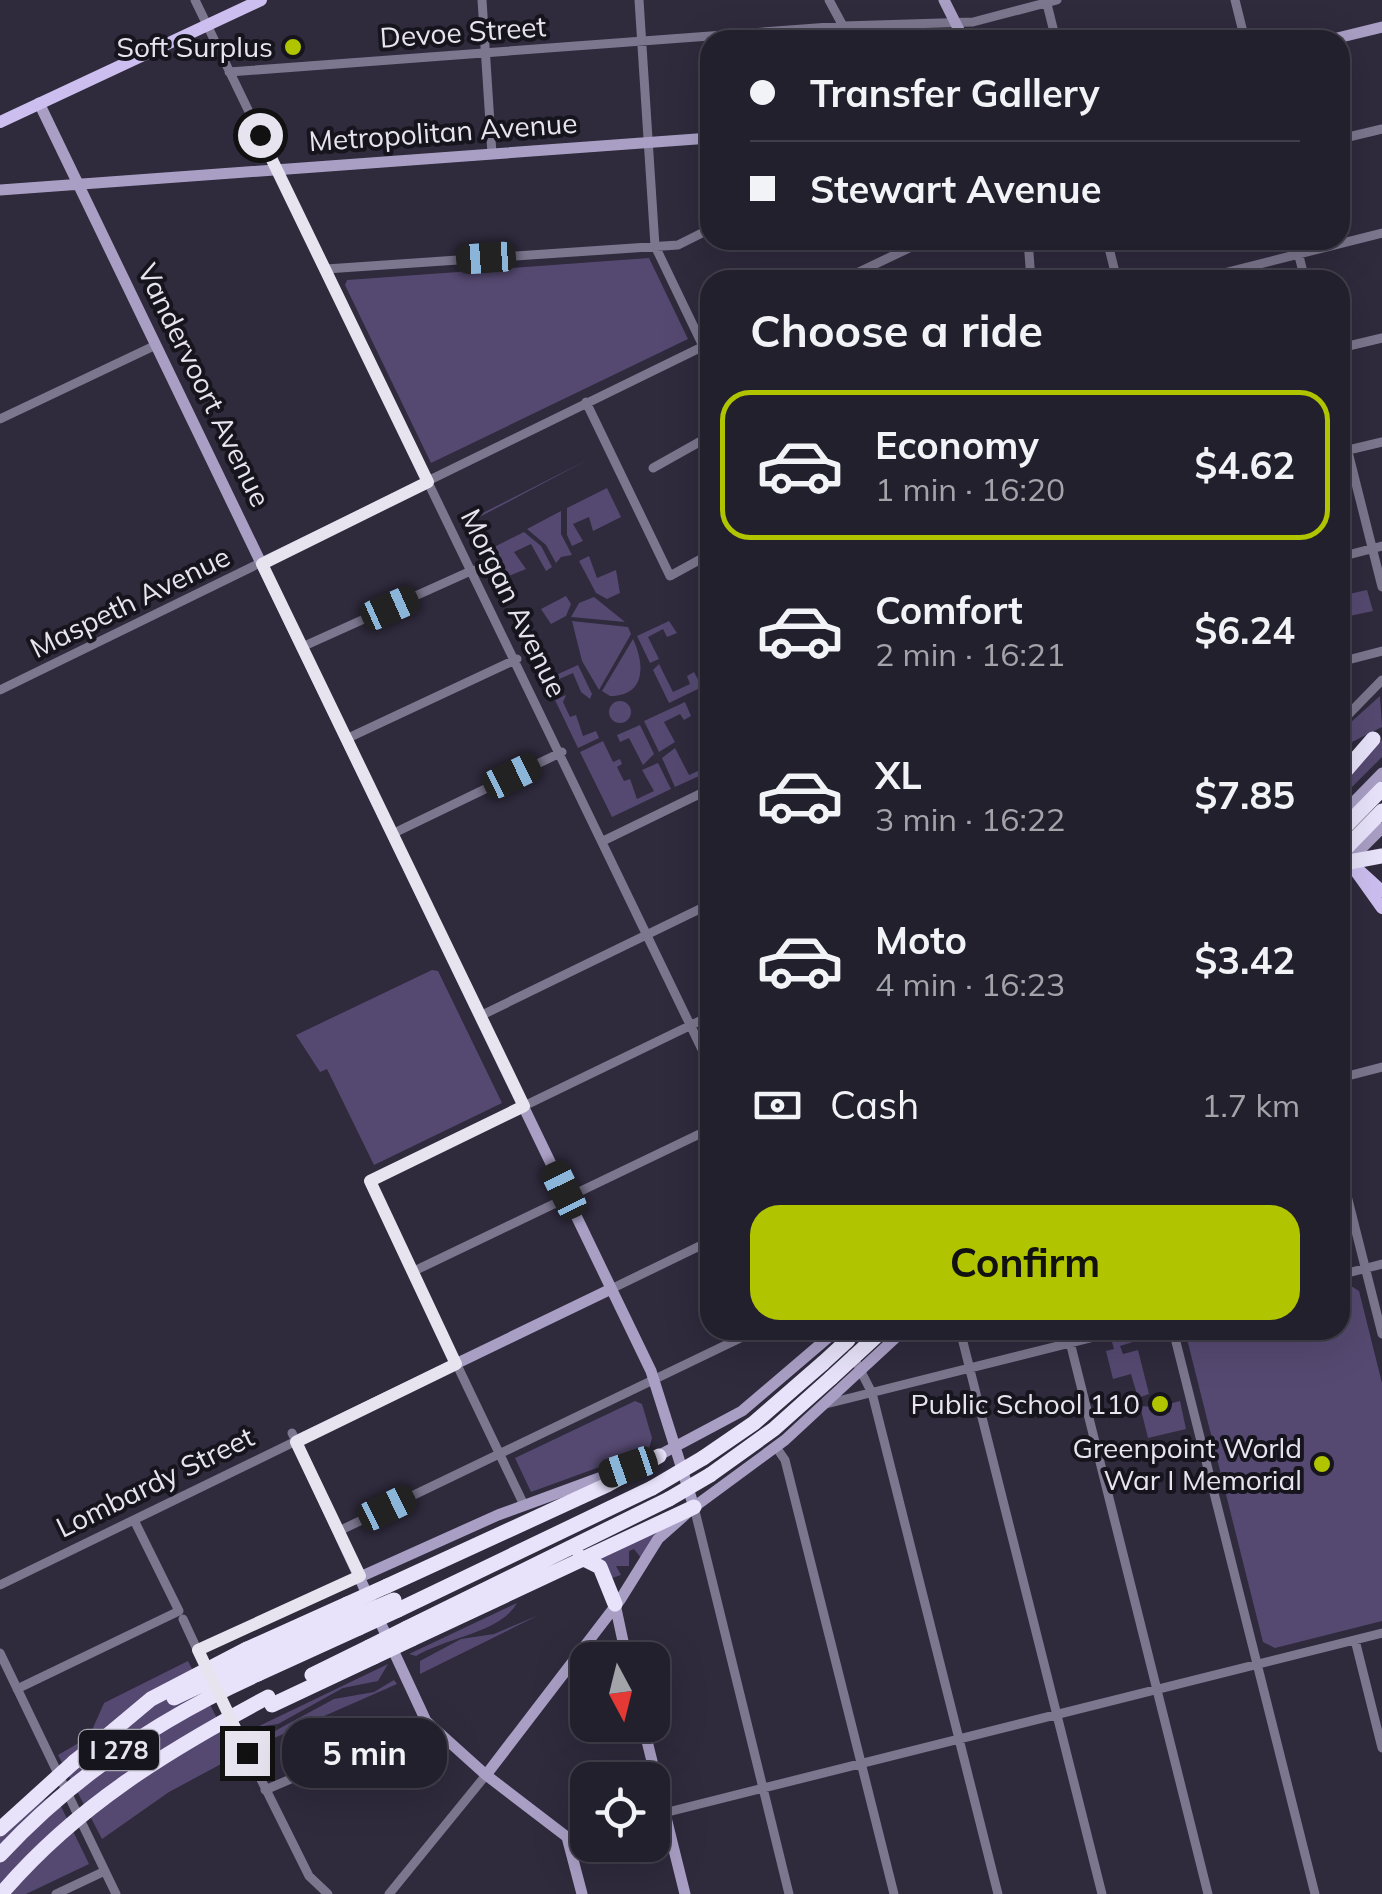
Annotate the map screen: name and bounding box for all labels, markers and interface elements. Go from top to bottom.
street label: Devoe Street [379,8,547,55]
place label: Soft Surplus [117,29,273,64]
marker: Soft Surplus [282,36,304,58]
text: Transfer Gallery [810,69,1100,117]
street label: Metropolitan Avenue [308,105,578,158]
route start [238,113,283,158]
text: Stewart Avenue [810,165,1102,213]
car [455,241,517,275]
street label: Vandervoort Avenue [130,257,279,512]
text: Choose a ride [750,302,1043,358]
icon: car [755,420,845,510]
text: Economy [875,421,1039,469]
text: $4.62 [1194,441,1295,489]
text: 1 min · 16:20 [875,469,1065,509]
street label: Morgan Avenue [454,503,575,703]
street label: Maspeth Avenue [24,538,235,665]
car [356,582,424,634]
icon: car [755,585,845,675]
text: Comfort [875,586,1023,634]
text: $6.24 [1194,606,1295,654]
text: 2 min · 16:21 [875,634,1065,674]
car [478,749,546,803]
icon: car [755,750,845,840]
text: XL [875,751,922,799]
text: $7.85 [1194,771,1295,819]
text: 3 min · 16:22 [875,799,1065,839]
icon: car [755,915,845,1005]
text: Moto [875,916,967,964]
text: $3.42 [1194,936,1295,984]
text: 4 min · 16:23 [875,964,1065,1004]
icon: cash [750,1078,805,1133]
text: Cash [830,1081,919,1129]
text: 1.7 km [1201,1085,1300,1125]
car [537,1156,591,1224]
button: Confirm [750,1205,1300,1320]
place label: Public School 110 [910,1386,1140,1421]
marker: Public School 110 [1149,1393,1171,1415]
street label: Lombardy Street [50,1418,260,1545]
place label: Greenpoint World War I Memorial [1073,1430,1302,1497]
car [595,1443,661,1491]
marker: Greenpoint World War I Memorial [1311,1453,1333,1475]
car [353,1481,421,1535]
north arrow [570,1642,670,1742]
map controls [570,1642,670,1862]
callout: 5 min [282,1718,447,1788]
road number: I 278 [79,1730,159,1770]
route end [225,1731,270,1776]
text: 5 min [322,1733,407,1773]
button: locate [570,1762,670,1862]

